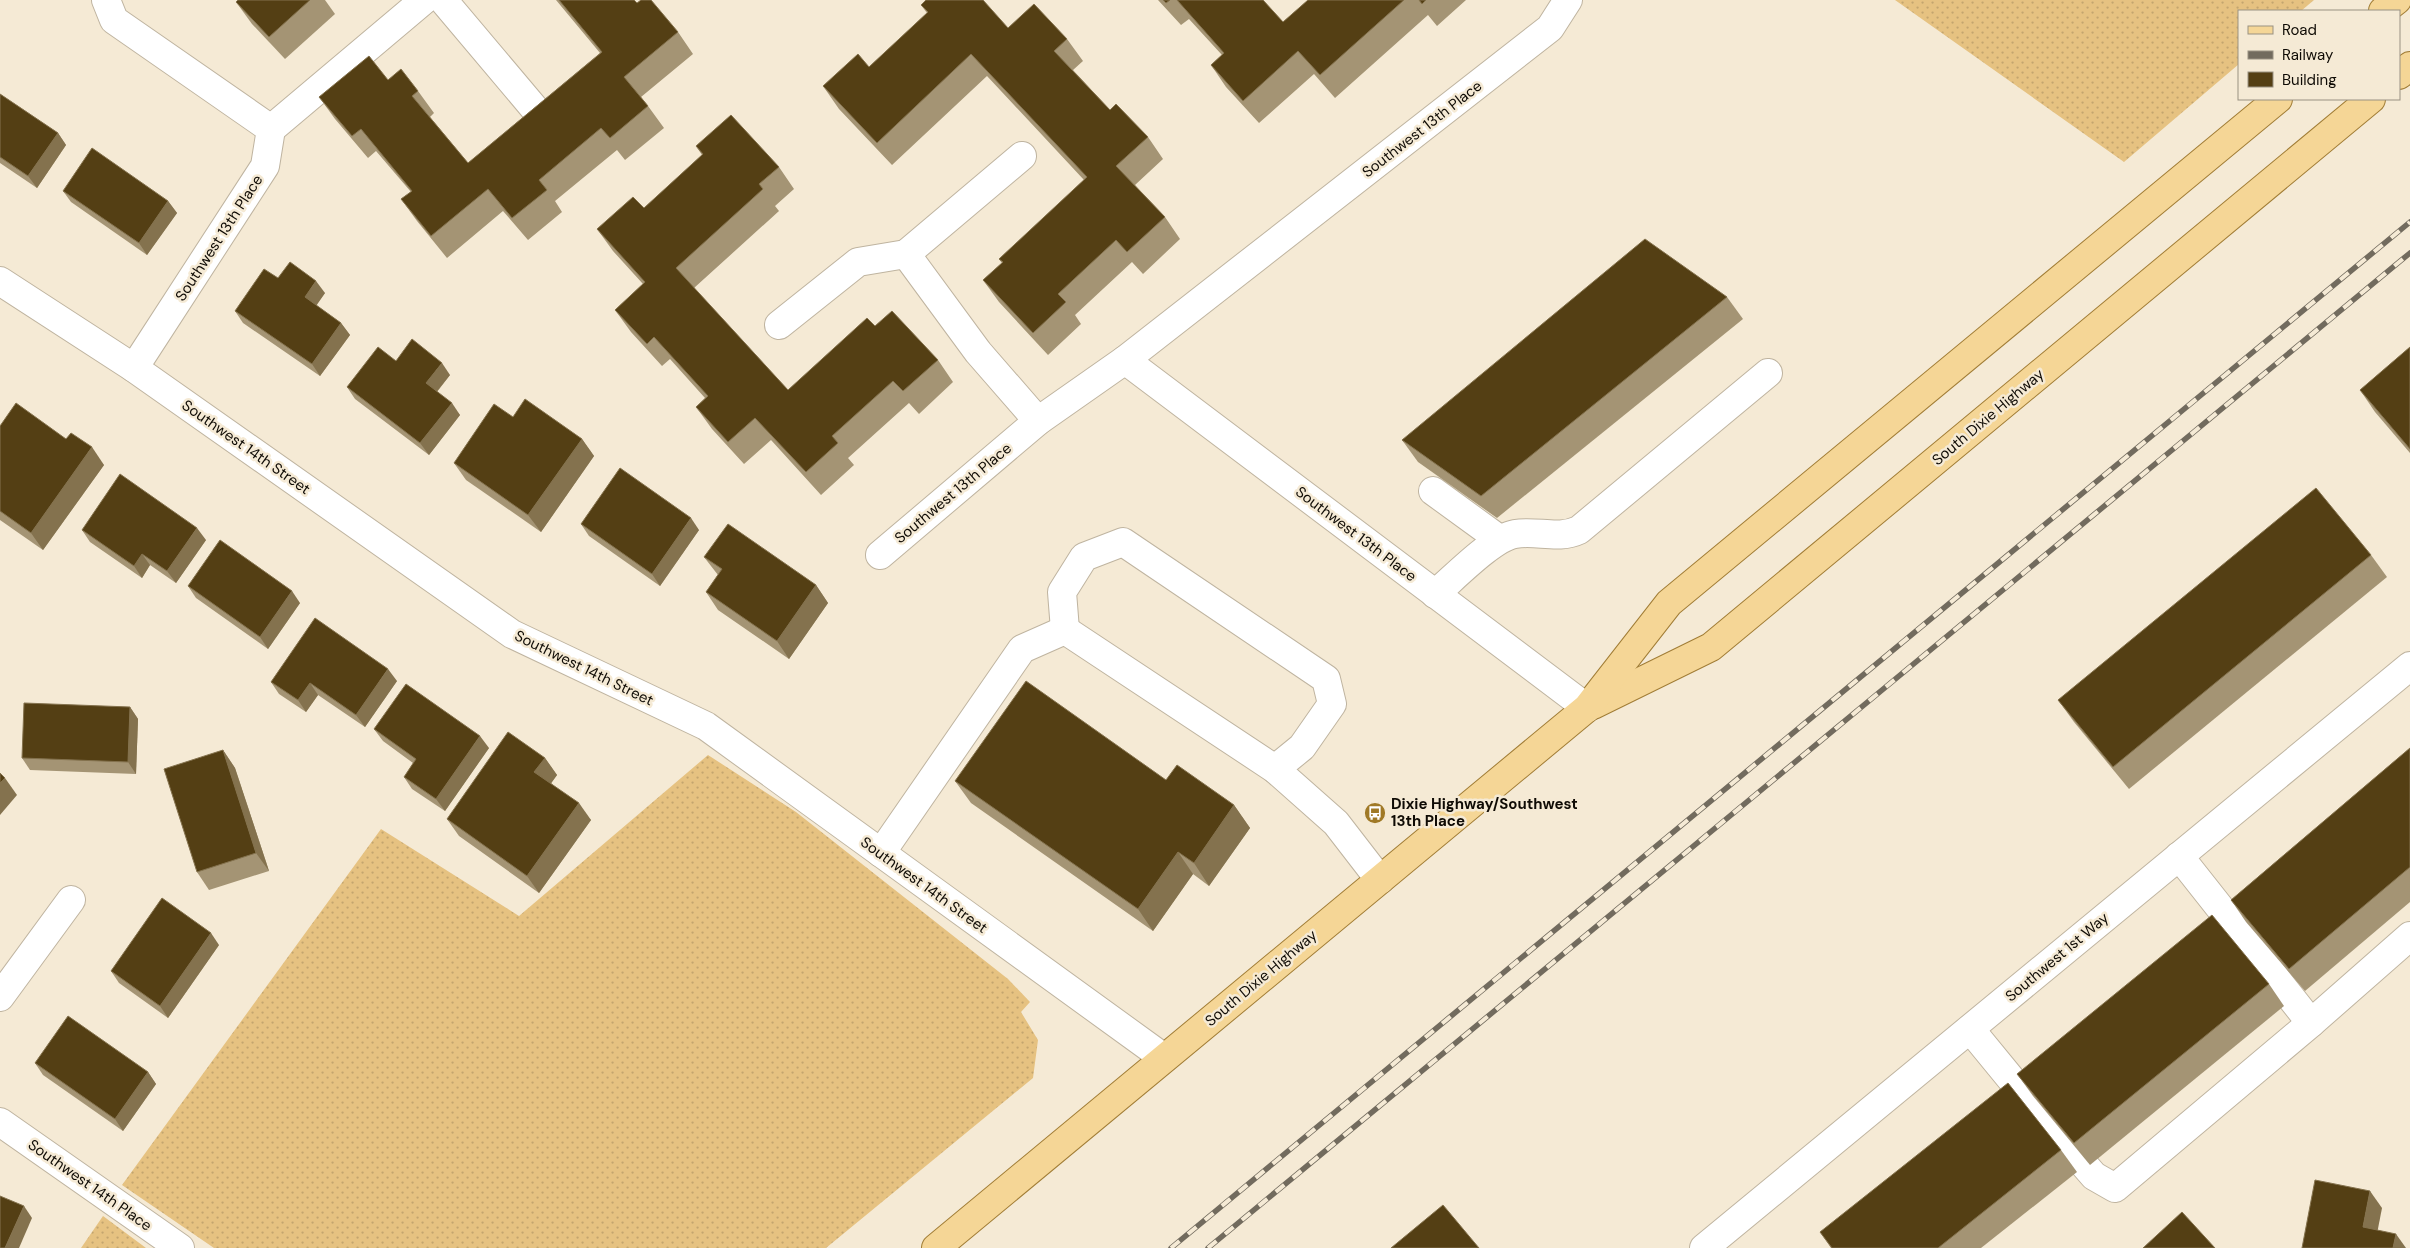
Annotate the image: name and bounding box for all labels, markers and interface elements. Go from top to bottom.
legend [2238,10,2400,100]
text: Road [2282,20,2317,40]
text: Railway [2282,45,2334,65]
text: Building [2282,70,2337,90]
street label: Southwest 13th Place [1358,76,1486,182]
street label: Southwest 13th Place [171,171,267,305]
street label: South Dixie Highway [1928,364,2049,470]
street label: Southwest 14th Street [178,395,314,499]
street label: Southwest 13th Place [890,438,1016,548]
street label: Southwest 13th Place [1291,482,1421,586]
street label: Southwest 14th Street [511,626,657,710]
place label: Dixie Highway/Southwest 13th Place [1391,794,1578,831]
bus stop icon: Dixie Highway/Southwest 13th Place [1363,801,1387,825]
street label: Southwest 14th Street [857,832,992,938]
street label: Southwest 1st Way [2001,907,2113,1006]
street label: South Dixie Highway [1201,925,1322,1031]
street label: Southwest 14th Place [24,1135,156,1235]

